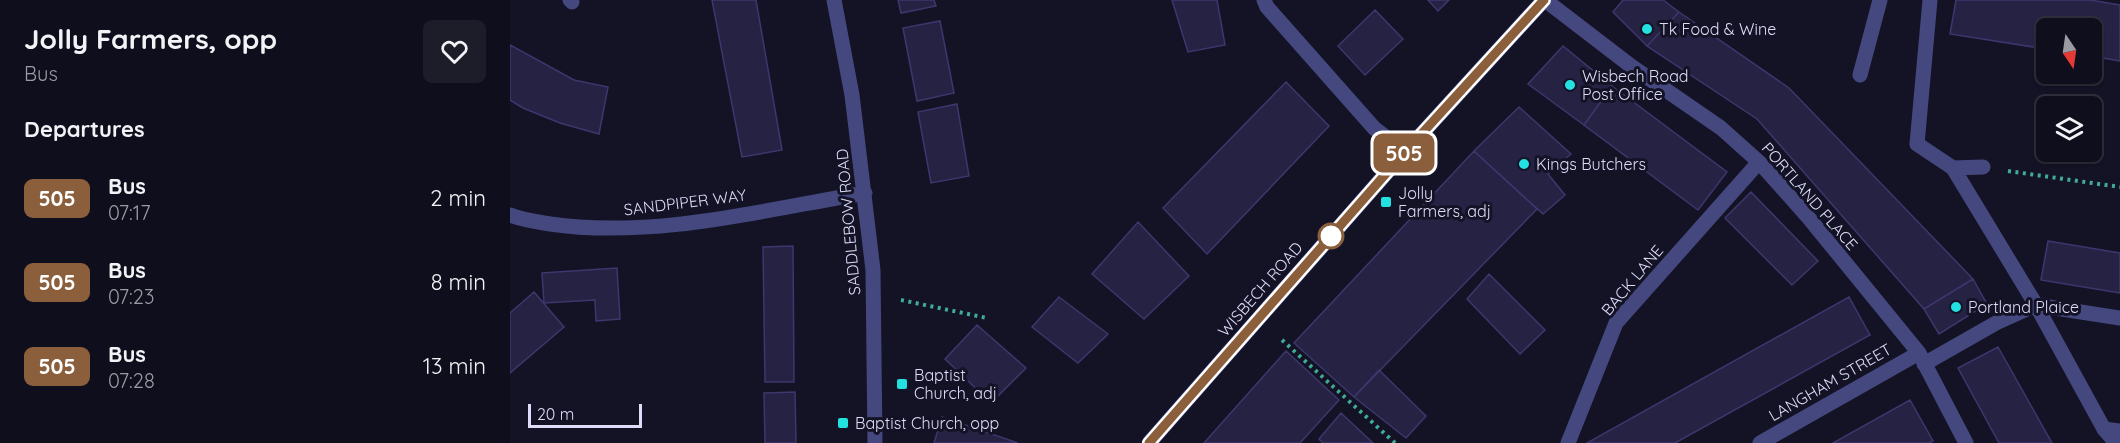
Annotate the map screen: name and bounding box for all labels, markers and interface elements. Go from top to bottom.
north arrow [2036,18,2102,84]
map controls [2036,18,2102,162]
place label: Tk Food & Wine [1659,19,1776,39]
button: heart [423,20,486,83]
text: Jolly Farmers, opp [24,21,277,56]
marker: Tk Food & Wine [1640,22,1654,36]
text: Bus [24,61,58,86]
place label: Wisbech Road Post Office [1582,66,1689,104]
marker: Wisbech Road Post Office [1563,78,1577,92]
button: layers [2036,96,2102,162]
text: Departures [24,115,145,143]
line badge: 505 [1370,134,1438,172]
street label: PORTLAND PLACE [1758,138,1862,254]
text: 505 [1385,140,1423,166]
street label: SADDLEBOW ROAD [832,148,864,296]
place label: Kings Butchers [1536,154,1646,174]
marker: Kings Butchers [1517,157,1531,171]
text: Bus [108,172,146,200]
place label: Jolly Farmers, adj [1398,183,1491,221]
text: 2 min [430,184,486,212]
text: 505 [38,185,76,211]
street label: SANDPIPER WAY [623,185,748,219]
marker: Jolly Farmers, adj [1379,195,1393,209]
text: 07:17 [108,200,150,225]
unlabelled marker [1318,223,1344,249]
street label: WISBECH ROAD [1213,238,1307,340]
street label: BACK LANE [1597,241,1667,319]
text: Bus [108,256,146,284]
text: 8 min [431,268,486,296]
text: 505 [38,269,76,295]
text: 07:23 [108,284,154,309]
place label: Portland Plaice [1968,297,2079,317]
marker: Portland Plaice [1949,300,1963,314]
street label: LANGHAM STREET [1765,339,1895,425]
text: Bus [108,340,146,368]
text: 13 min [423,352,486,380]
text: 505 [38,353,76,379]
place label: Baptist Church, adj [914,365,997,403]
text: 07:28 [108,368,155,393]
marker: Baptist Church, adj [895,377,909,391]
scale bar [528,401,642,428]
text: 20 m [537,404,574,424]
place label: Baptist Church, opp [855,413,999,433]
marker: Baptist Church, opp [836,416,850,430]

